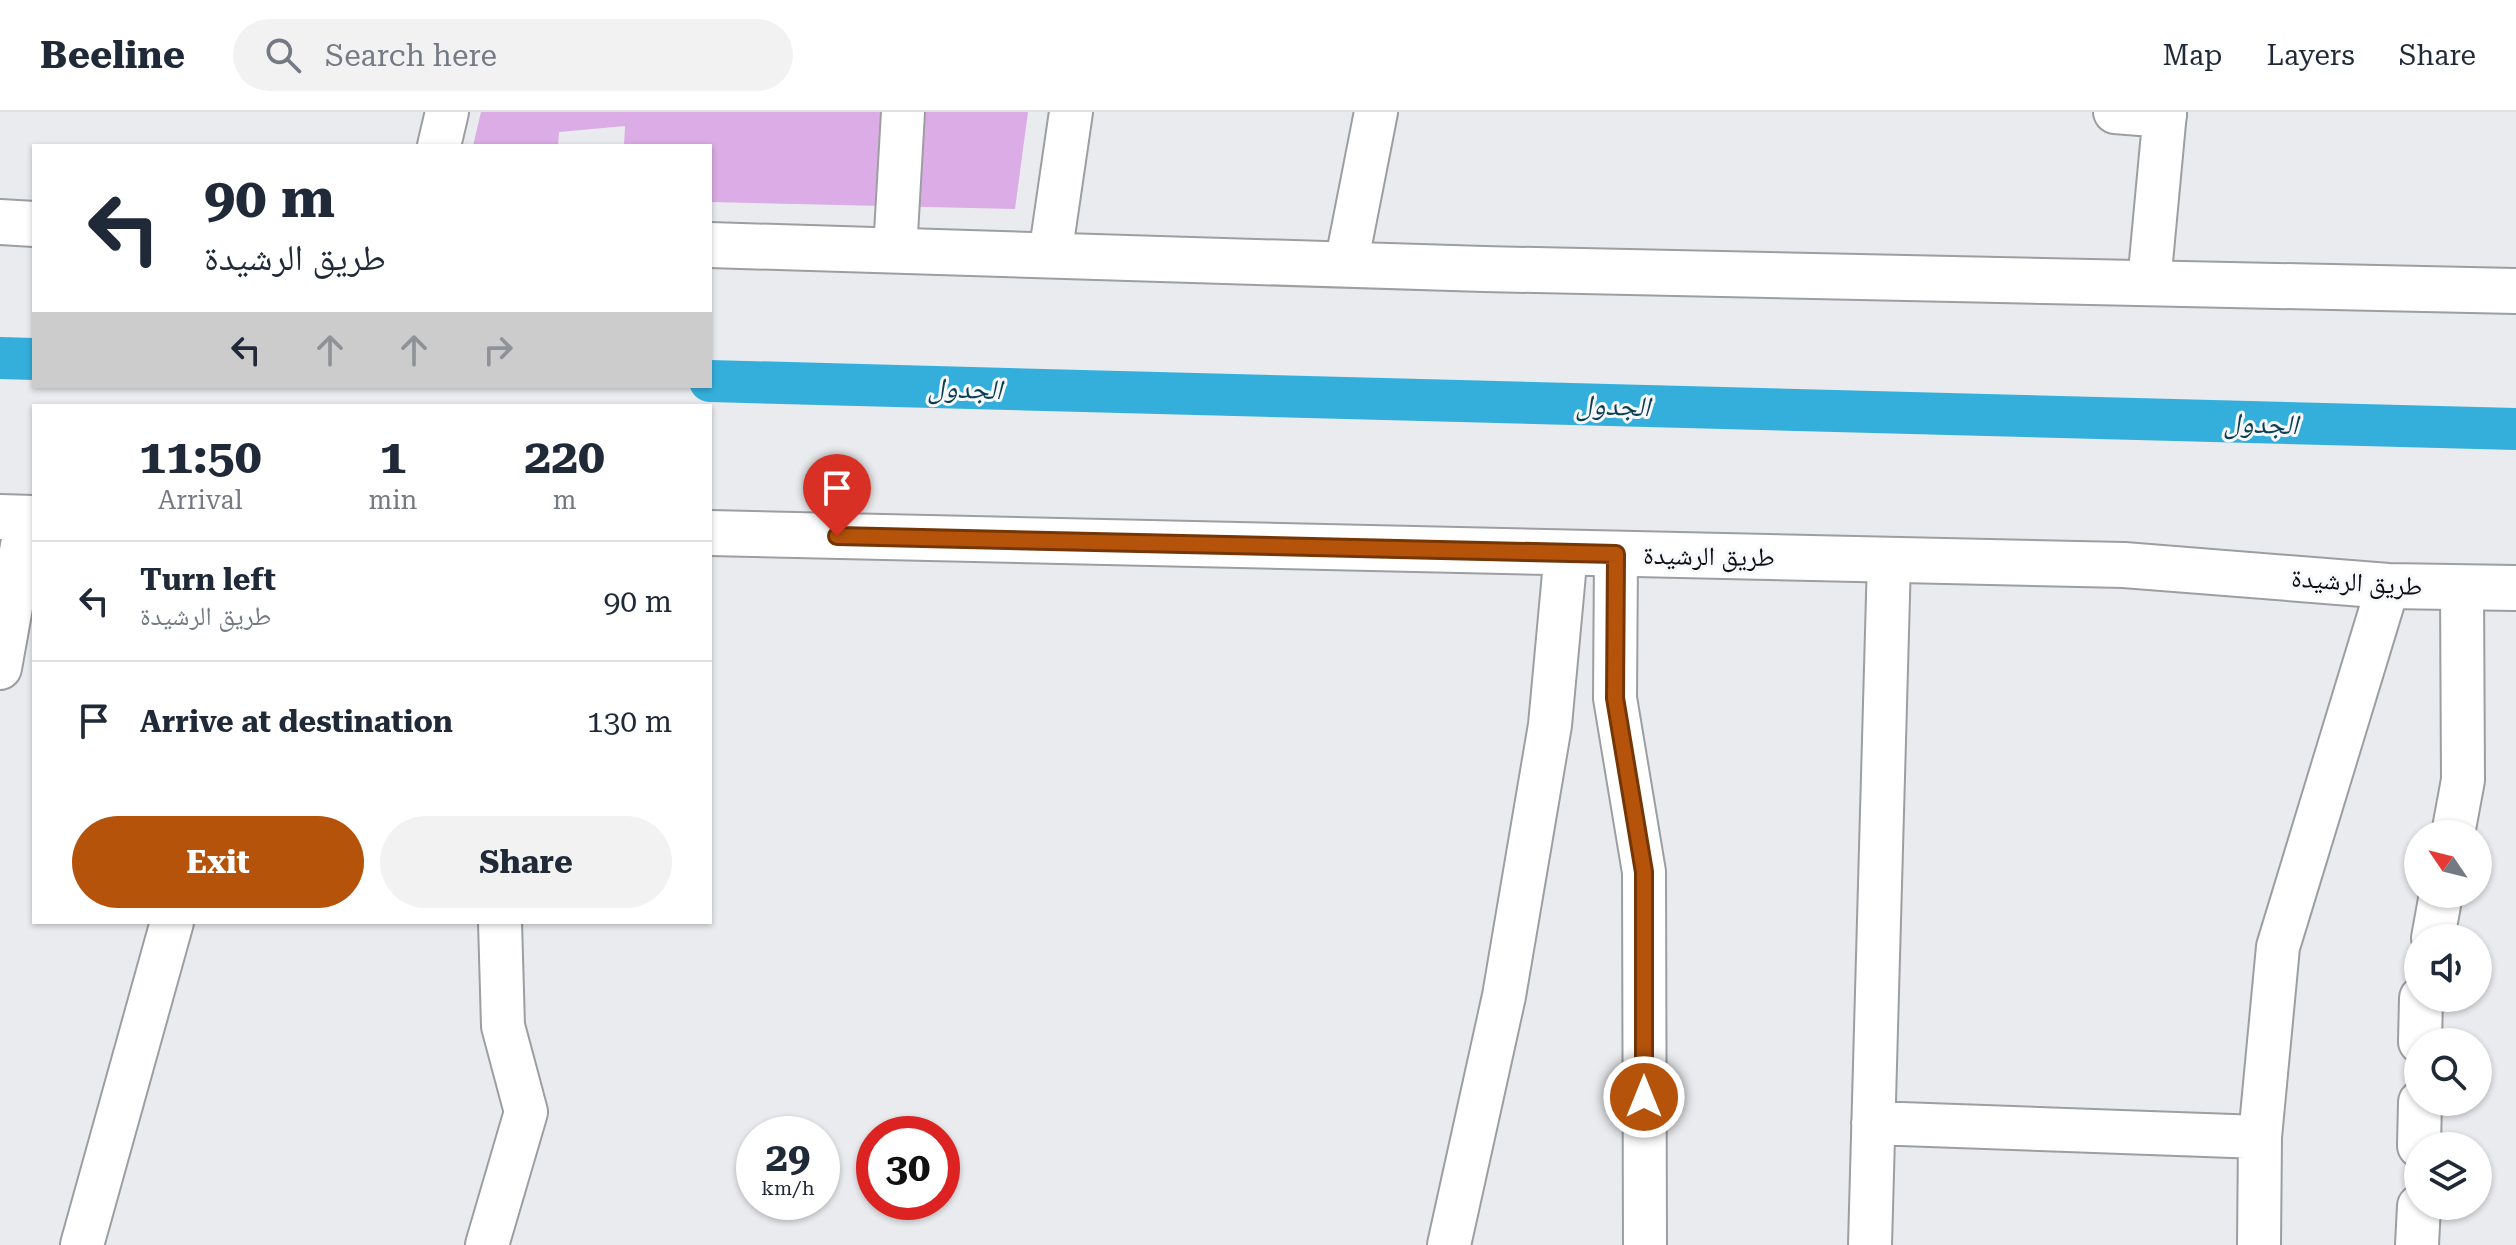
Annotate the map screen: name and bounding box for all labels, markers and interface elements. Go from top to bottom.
search box [233,19,793,91]
text: Beeline [40,33,185,77]
icon: search [261,33,305,77]
text: Search here [325,38,497,73]
text: Map [2163,39,2222,72]
text: Layers [2266,39,2355,72]
text: Share [2399,39,2476,72]
text: 90 m [204,165,335,231]
icon: left [72,176,176,280]
text: طريق الرشيدة [204,237,386,279]
icon: left [224,328,268,372]
icon: ahead [308,328,352,372]
icon: ahead [392,328,436,372]
icon: right [476,328,520,372]
water label: الجدول [927,371,1005,407]
water label: الجدول [1575,388,1653,424]
water label: الجدول [2223,406,2301,442]
text: 11:50 [139,429,262,485]
text: 1 [379,429,406,485]
text: 220 [524,429,605,485]
pin [803,454,871,536]
icon: arrive [815,466,859,510]
text: Arrival [158,485,243,515]
text: min [369,485,417,515]
text: m [553,485,577,515]
street label: طريق الرشيدة [1643,540,1775,573]
text: Turn left [140,562,276,597]
street label: طريق الرشيدة [2290,562,2424,603]
icon: left [72,579,116,623]
text: 90 m [603,584,672,619]
text: طريق الرشيدة [140,601,271,631]
icon: arrive [72,699,116,743]
text: Arrive at destination [140,704,453,739]
text: 130 m [587,704,672,739]
button: Exit [72,816,364,908]
button: Share [380,816,672,908]
north arrow [2404,820,2492,908]
map controls [2404,820,2492,1220]
button: sound [2404,924,2492,1012]
button: search [2404,1028,2492,1116]
position arrow [1602,1055,1686,1139]
speed limit sign: 30 [856,1116,960,1220]
button: layers [2404,1132,2492,1220]
text: 29 [766,1134,810,1181]
text: km/h [761,1176,815,1200]

